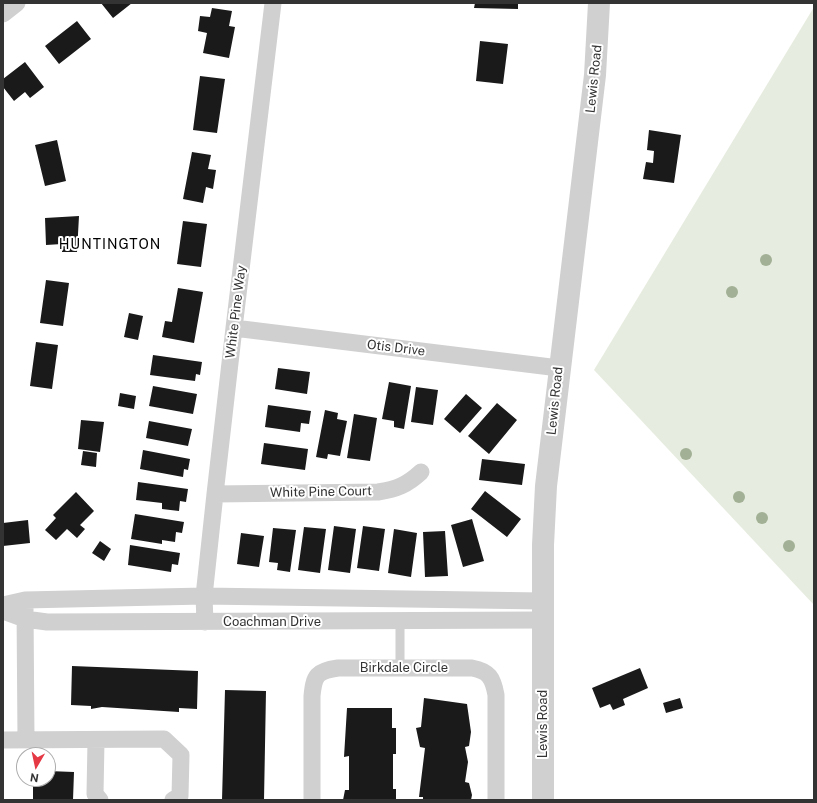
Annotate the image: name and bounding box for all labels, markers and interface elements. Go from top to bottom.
street label: Lewis Road [583,44,605,114]
district label: HUNTINGTON [59,237,161,253]
street label: White Pine Way [223,264,249,360]
street label: Otis Drive [366,337,426,359]
street label: Lewis Road [544,366,566,436]
street label: White Pine Court [270,483,372,501]
street label: Coachman Drive [223,614,321,630]
street label: Birkdale Circle [360,660,448,676]
street label: Lewis Road [535,690,551,758]
north arrow [16,747,56,787]
text: N [29,771,39,784]

